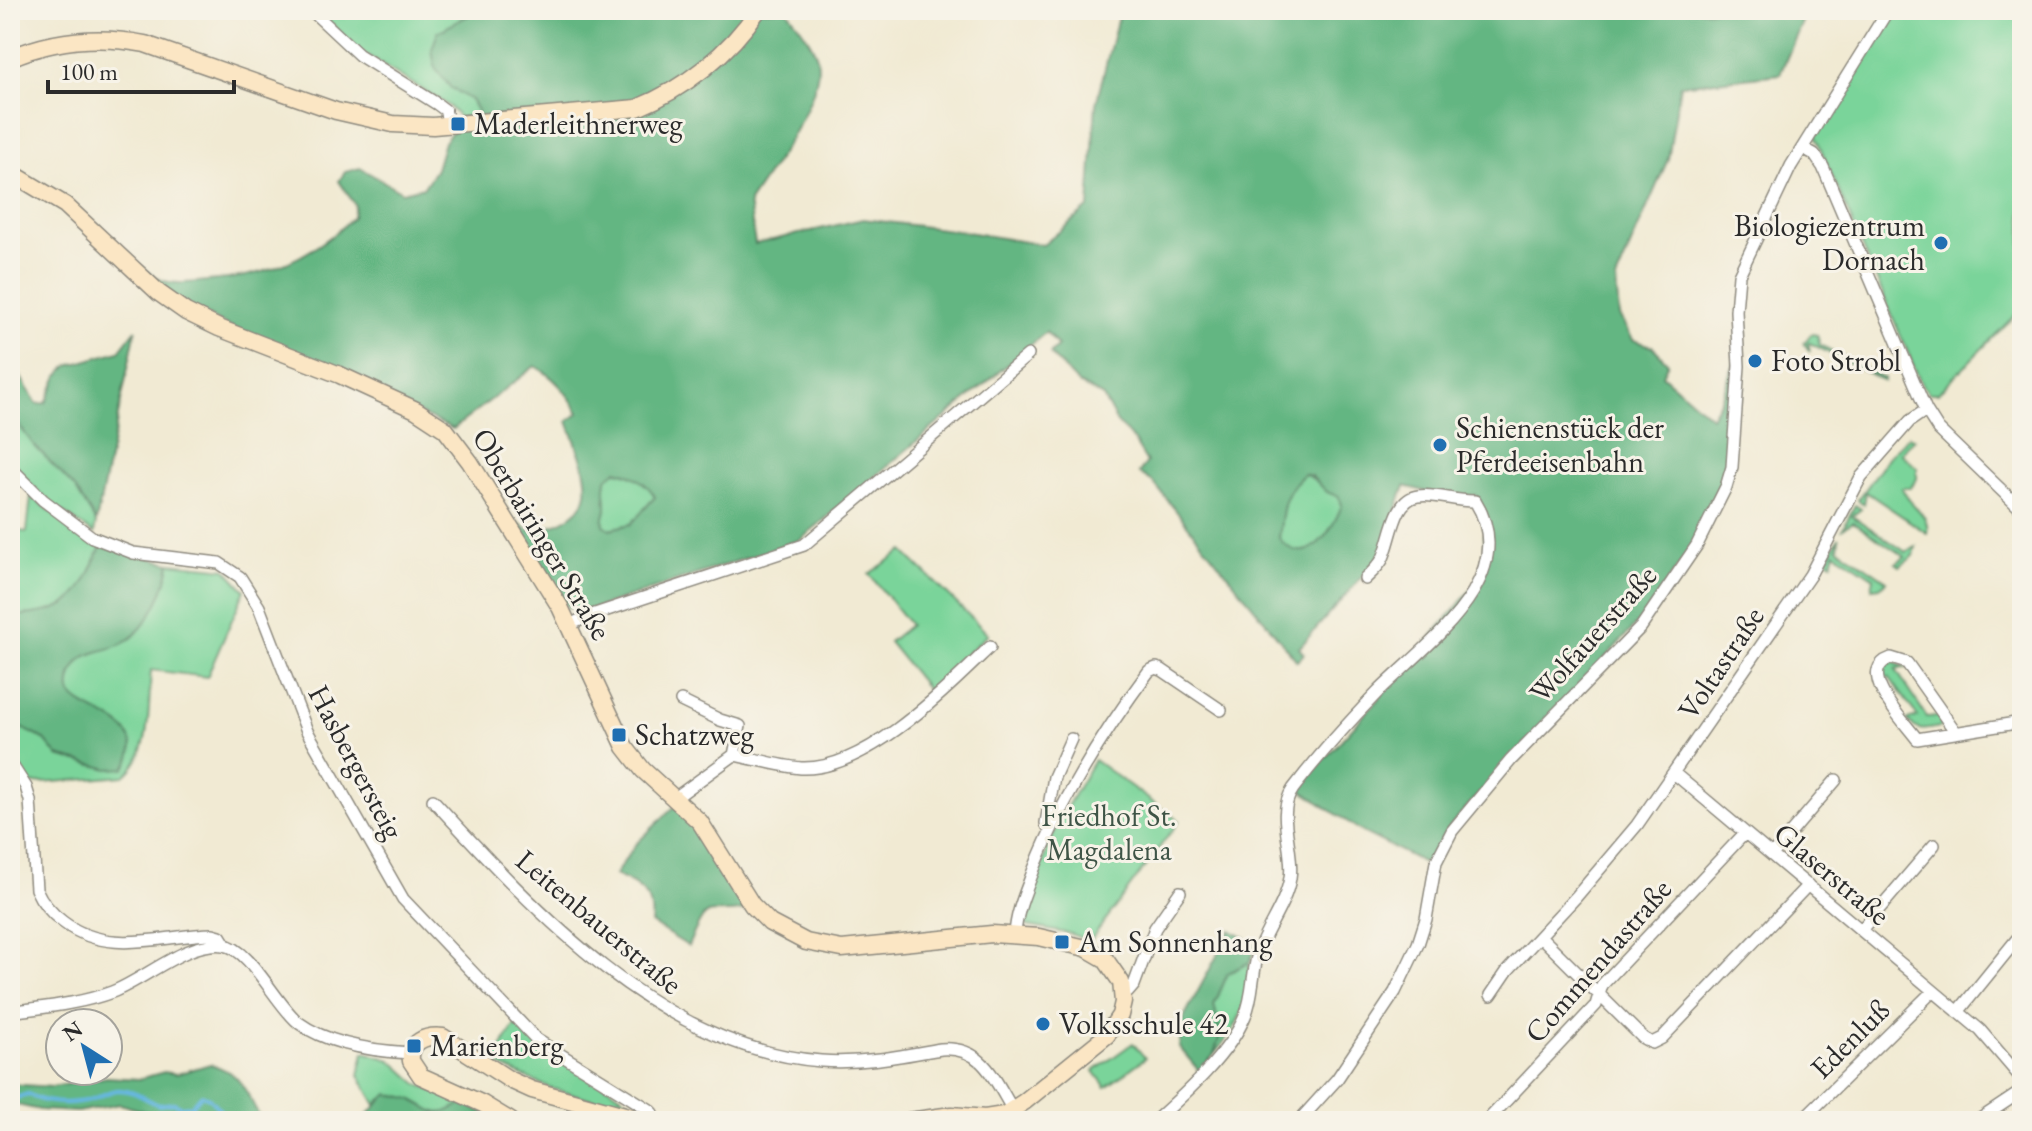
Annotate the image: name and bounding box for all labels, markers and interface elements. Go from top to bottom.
scale bar [48,44,234,94]
text: 100 m [60,56,118,87]
place label: Maderleithnerweg [474,104,683,143]
marker: Maderleithnerweg [449,115,467,133]
place label: Biologiezentrum Dornach [1734,206,1925,279]
marker: Biologiezentrum Dornach [1932,234,1950,252]
place label: Foto Strobl [1771,341,1901,380]
marker: Foto Strobl [1746,352,1764,370]
place label: Schienenstück der Pferdeeisenbahn [1456,408,1664,481]
street label: Oberbairinger Straße [464,421,621,647]
marker: Schienenstück der Pferdeeisenbahn [1431,436,1449,454]
street label: Wolfauerstraße [1520,557,1665,711]
street label: Voltastraße [1669,599,1773,727]
street label: Hasbergersteig [300,678,414,846]
place label: Schatzweg [635,715,755,754]
marker: Schatzweg [610,726,628,744]
park label: Friedhof St. Magdalena [1041,796,1177,869]
street label: Glaserstraße [1766,814,1899,934]
street label: Leitenbauerstraße [508,841,691,1003]
street label: Commendastraße [1516,870,1680,1051]
place label: Am Sonnenhang [1077,922,1273,961]
marker: Am Sonnenhang [1053,933,1071,951]
street label: Edenluß [1802,991,1898,1087]
place label: Volksschule 42 [1059,1004,1229,1043]
north arrow [44,1007,124,1087]
text: N [57,1014,88,1048]
marker: Volksschule 42 [1034,1015,1052,1033]
place label: Marienberg [430,1026,564,1065]
marker: Marienberg [405,1037,423,1055]

